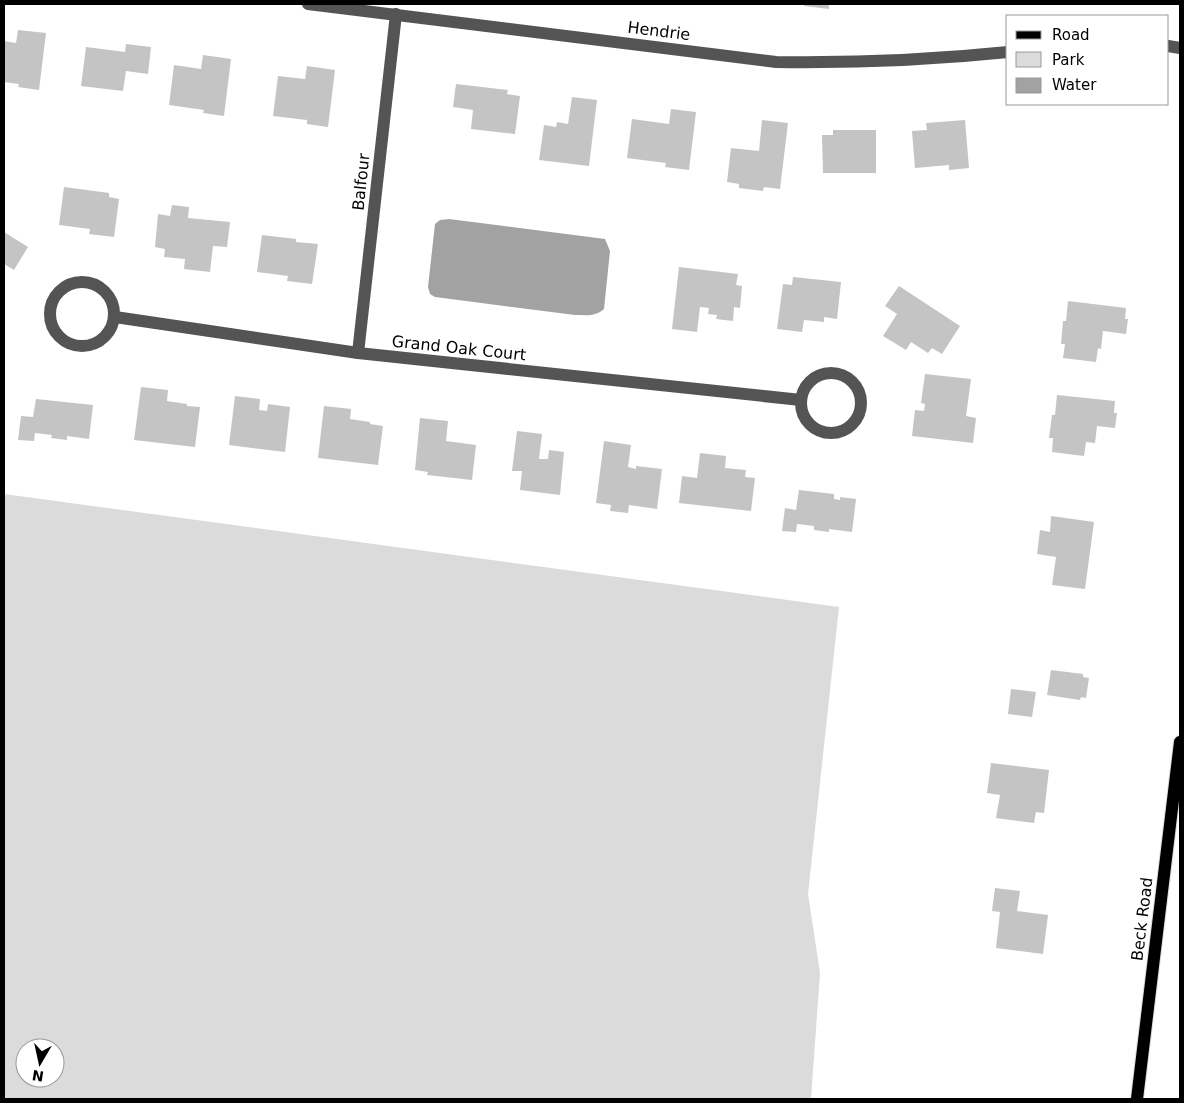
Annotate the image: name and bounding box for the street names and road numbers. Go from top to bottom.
street label: Hendrie [627,18,691,44]
street label: Balfour [349,152,373,212]
street label: Grand Oak Court [391,332,527,364]
street label: Beck Road [1127,876,1157,962]

